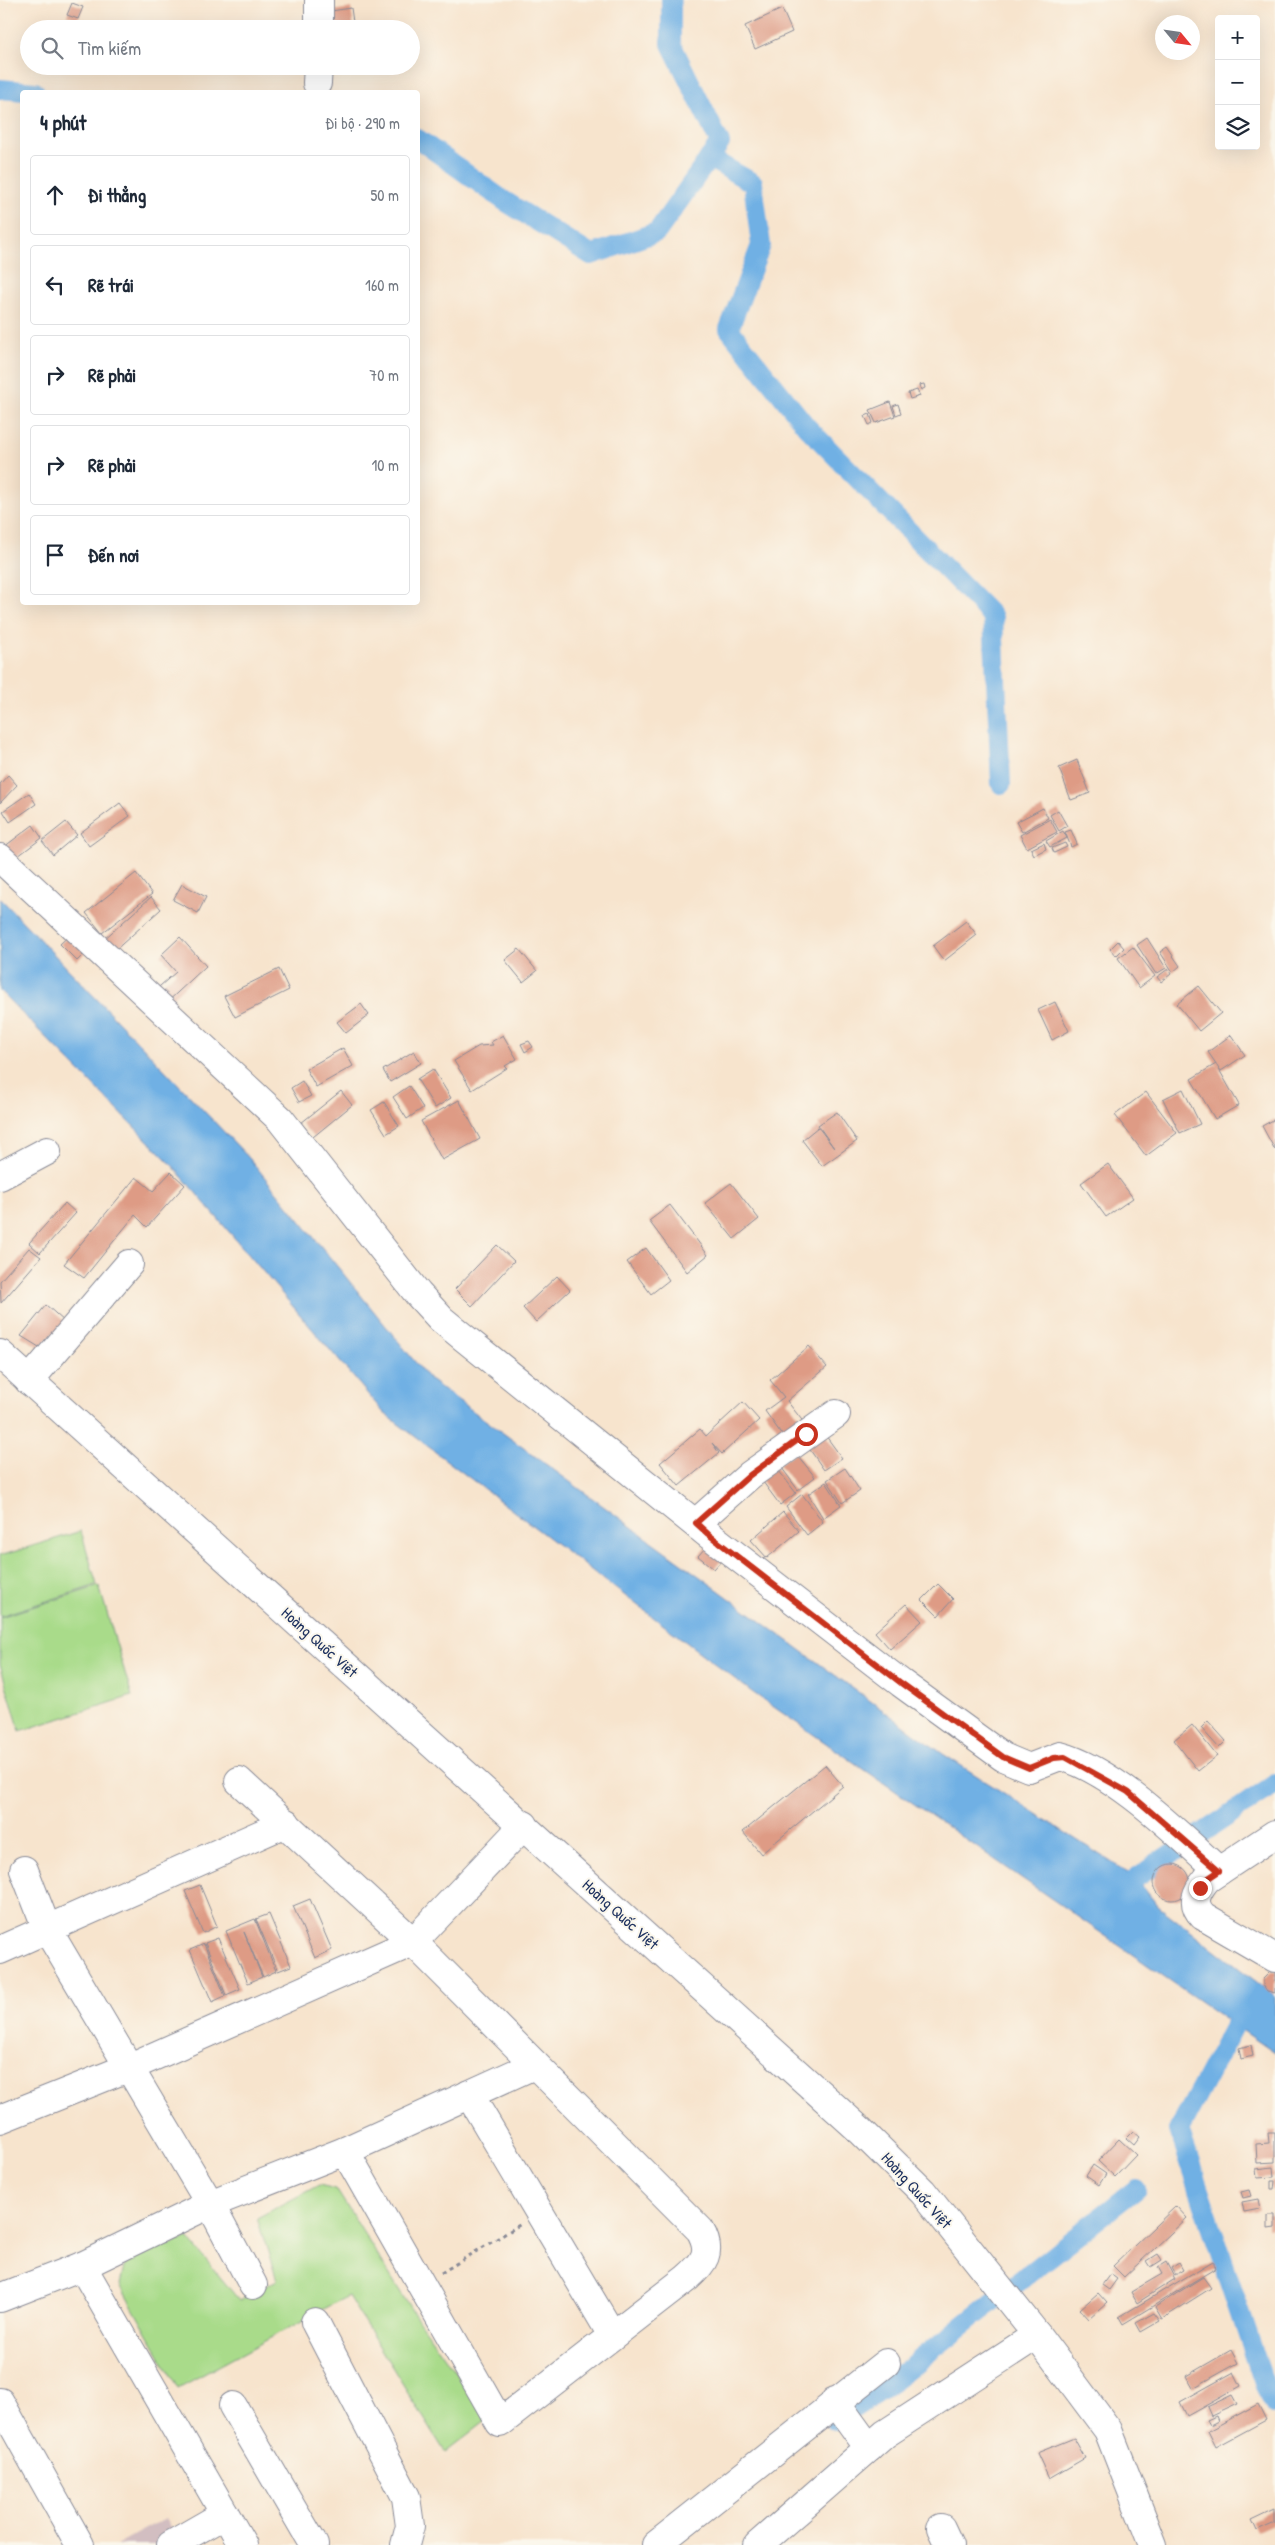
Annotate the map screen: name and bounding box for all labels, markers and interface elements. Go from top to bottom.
north arrow [1155,15,1200,60]
map controls [1215,15,1260,150]
button: + [1215,15,1260,60]
search box [20,20,420,75]
icon: search [38,34,66,62]
text: Tìm kiếm [78,35,141,61]
button: − [1215,60,1260,105]
button: layers [1215,105,1260,150]
text: 4 phút [40,108,86,137]
text: Đi bộ · 290 m [325,112,400,134]
icon: ahead [41,181,69,209]
text: Đi thẳng [88,182,146,208]
text: 50 m [371,184,399,206]
icon: left [41,271,69,299]
text: Rẽ trái [88,272,134,298]
text: 160 m [365,274,399,296]
icon: right [41,361,69,389]
text: Rẽ phải [88,362,136,388]
text: 70 m [369,364,399,386]
icon: right [41,451,69,479]
text: Rẽ phải [88,452,136,478]
text: 10 m [371,454,399,476]
icon: arrive [41,541,69,569]
text: Đến nơi [88,542,139,568]
route start [795,1423,818,1446]
street label: Hoàng Quốc Việt [277,1602,363,1683]
street label: Hoàng Quốc Việt [578,1874,664,1955]
route end [1189,1877,1212,1900]
street label: Hoàng Quốc Việt [877,2147,958,2233]

